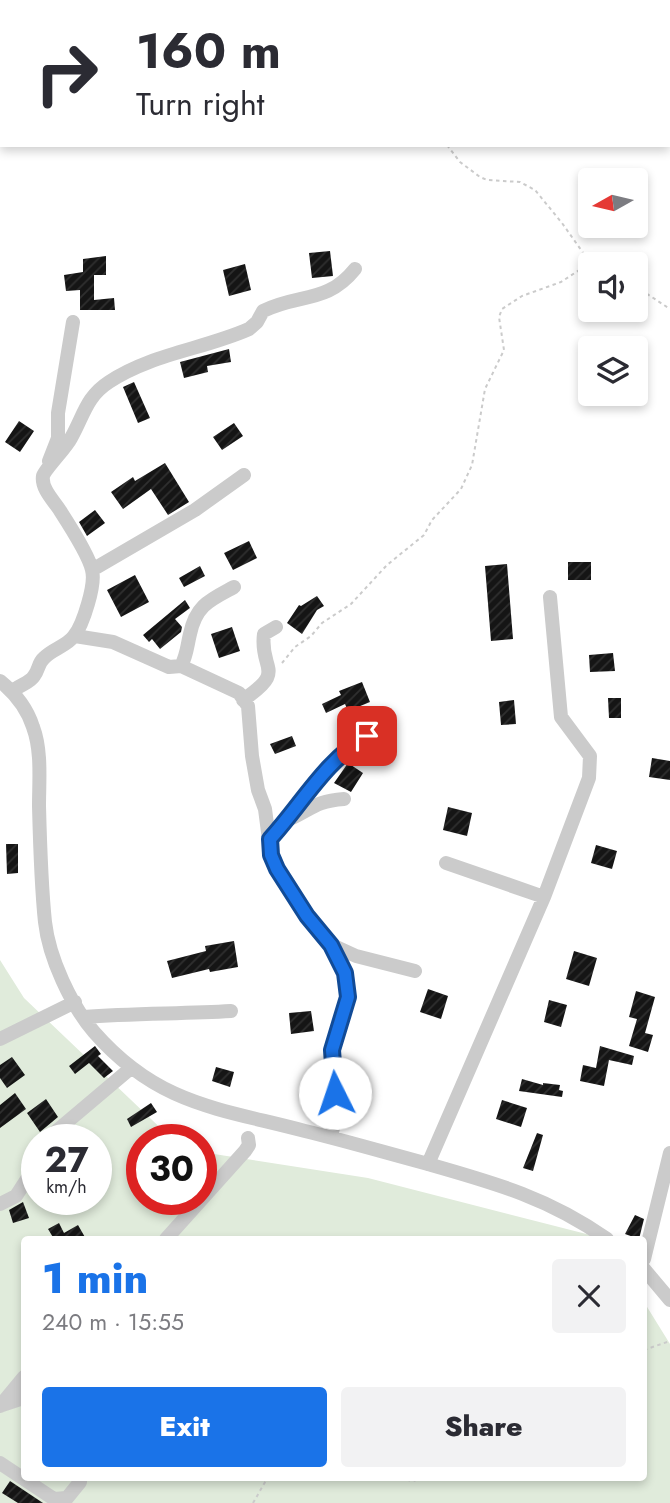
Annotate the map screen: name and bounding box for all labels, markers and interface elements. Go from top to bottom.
text: 160 m [136,16,281,86]
icon: right [21,28,112,119]
text: Turn right [136,81,265,127]
north arrow [578,168,648,238]
map controls [578,168,648,406]
button: sound [578,252,648,322]
button: layers [578,336,648,406]
pin [337,706,397,766]
icon: arrive [348,717,386,755]
position arrow [298,1056,372,1130]
speed limit sign: 30 [126,1124,217,1215]
text: 27 [44,1135,89,1185]
text: km/h [46,1174,87,1200]
text: 1 min [42,1248,148,1309]
button: close [552,1259,626,1333]
text: 240 m · 15:55 [42,1305,184,1339]
button: Exit [42,1387,327,1467]
button: Share [341,1387,626,1467]

